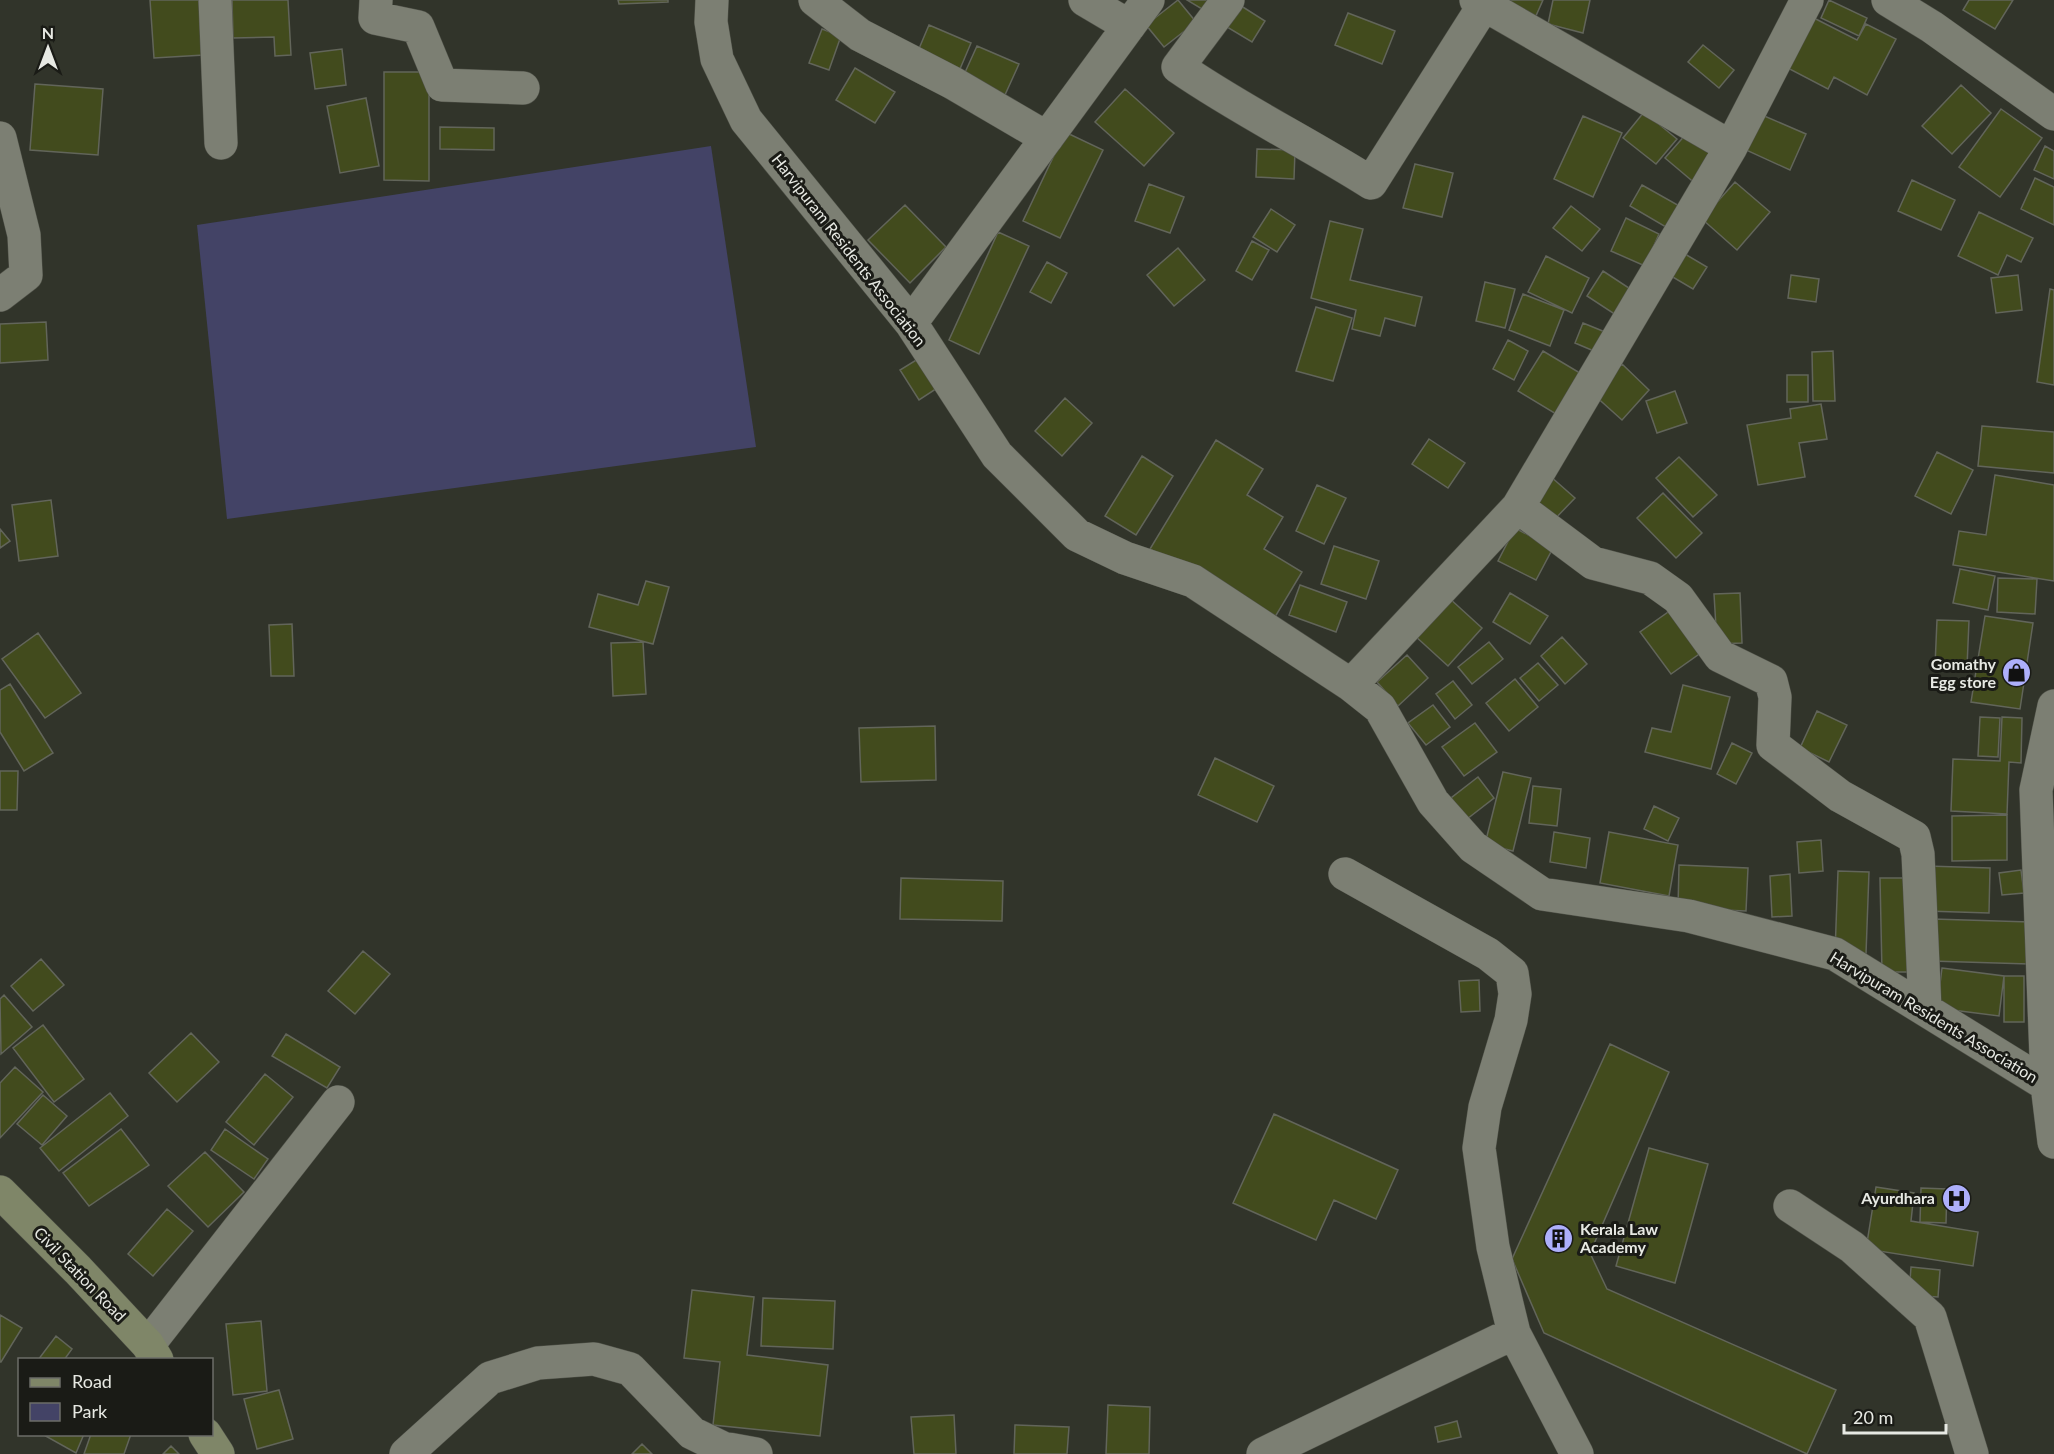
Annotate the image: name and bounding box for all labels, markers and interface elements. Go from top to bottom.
north arrow [18,18,78,78]
text: N [42,23,54,42]
street label: Harvipuram Residents Association [768,150,930,350]
place label: Gomathy Egg store [1930,654,1997,691]
shop icon: Gomathy Egg store [2001,657,2033,689]
street label: Harvipuram Residents Association [1827,947,2041,1086]
hospital icon: Ayurdhara [1940,1182,1972,1214]
place label: Ayurdhara [1860,1188,1935,1207]
place label: Kerala Law Academy [1579,1219,1658,1256]
building icon: Kerala Law Academy [1543,1222,1575,1254]
street label: Civil Station Road [31,1223,130,1325]
legend [18,1358,213,1436]
text: Road [72,1370,112,1392]
scale bar [1844,1397,1946,1435]
text: Park [72,1400,108,1422]
text: 20 m [1853,1406,1893,1428]

